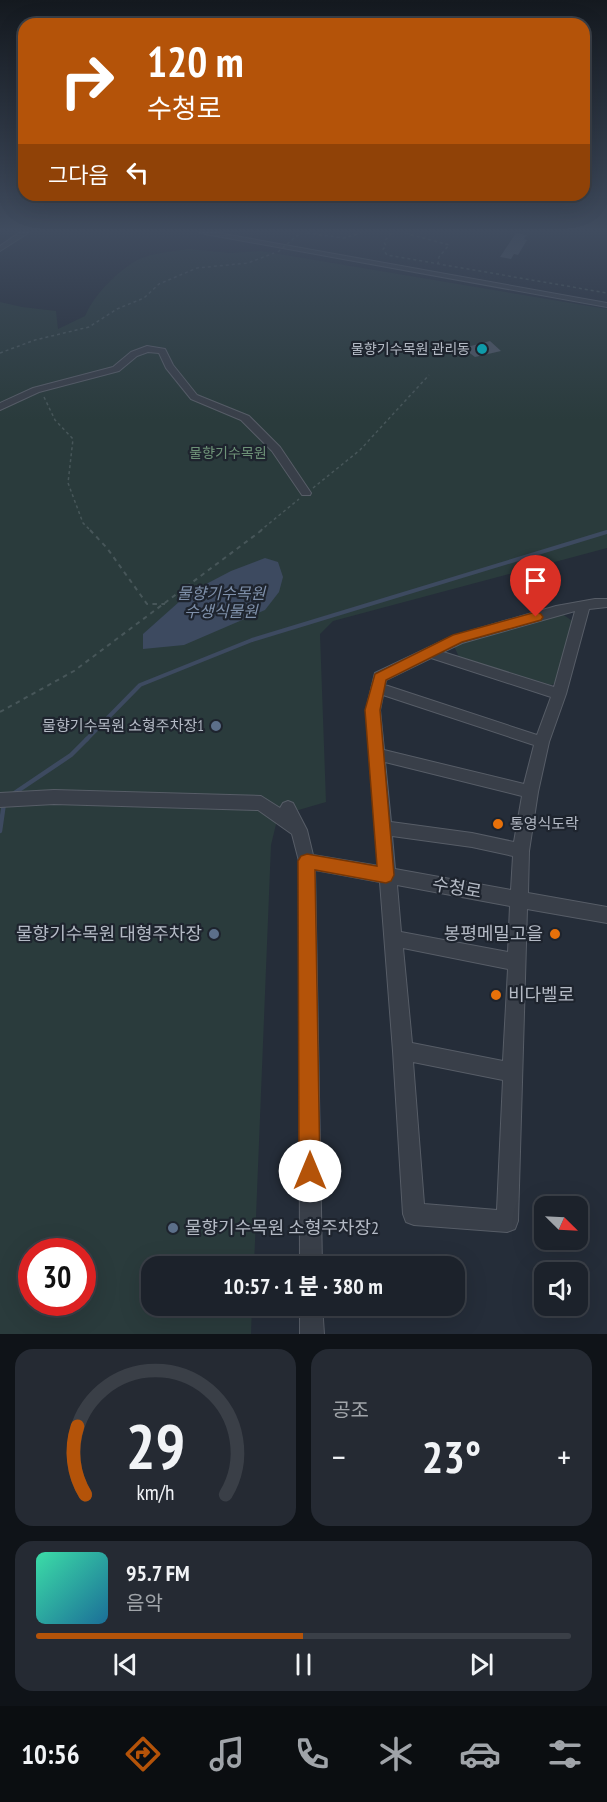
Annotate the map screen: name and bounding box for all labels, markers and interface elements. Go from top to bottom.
text: 120 m [147,34,244,89]
icon: right [48,42,126,120]
text: 수청로 [147,91,222,125]
icon: left [121,156,154,189]
text: 그다음 [48,161,109,189]
place label: 물향기수목원 관리동 [351,340,470,358]
marker: 물향기수목원 관리동 [475,342,489,356]
park label: 물향기수목원 [189,444,267,462]
pin [510,555,561,617]
icon: arrive [519,564,552,597]
water label: 물향기수목원 수생식물원 [177,583,266,621]
place label: 물향기수목원 소형주차장1 [42,716,204,735]
marker: 물향기수목원 소형주차장1 [209,719,223,733]
place label: 통영식도락 [510,814,579,833]
marker: 통영식도락 [491,817,505,831]
street label: 수청로 [431,872,484,903]
place label: 물향기수목원 대형주차장 [16,922,202,945]
place label: 봉평메밀고을 [444,922,543,945]
marker: 물향기수목원 대형주차장 [207,927,221,941]
marker: 봉평메밀고을 [548,927,562,941]
place label: 비다벨로 [508,983,574,1006]
marker: 비다벨로 [489,988,503,1002]
position arrow [278,1139,342,1203]
north arrow [534,1196,588,1250]
map controls [534,1196,588,1316]
place label: 물향기수목원 소형주차장2 [185,1216,379,1239]
marker: 물향기수목원 소형주차장2 [166,1221,180,1235]
speed limit sign: 30 [18,1238,96,1316]
button: sound [534,1262,588,1316]
text: 10:57 · 1 분 · 380 m [223,1272,383,1300]
text: 공조 [332,1397,369,1423]
text: 29 [126,1405,185,1486]
text: 23° [422,1427,481,1485]
text: − [332,1435,346,1478]
text: + [557,1435,571,1478]
text: km/h [136,1478,175,1506]
text: 95.7 FM [126,1559,190,1587]
text: 음악 [126,1590,163,1616]
icon: previous [109,1648,142,1681]
icon: pause [287,1648,320,1681]
icon: next [465,1648,498,1681]
icon: directions [122,1733,164,1775]
icon: music [206,1733,248,1775]
icon: phone [291,1733,333,1775]
icon: climate [375,1733,417,1775]
icon: car [459,1733,501,1775]
icon: filters [544,1733,586,1775]
text: 10:56 [21,1737,80,1771]

